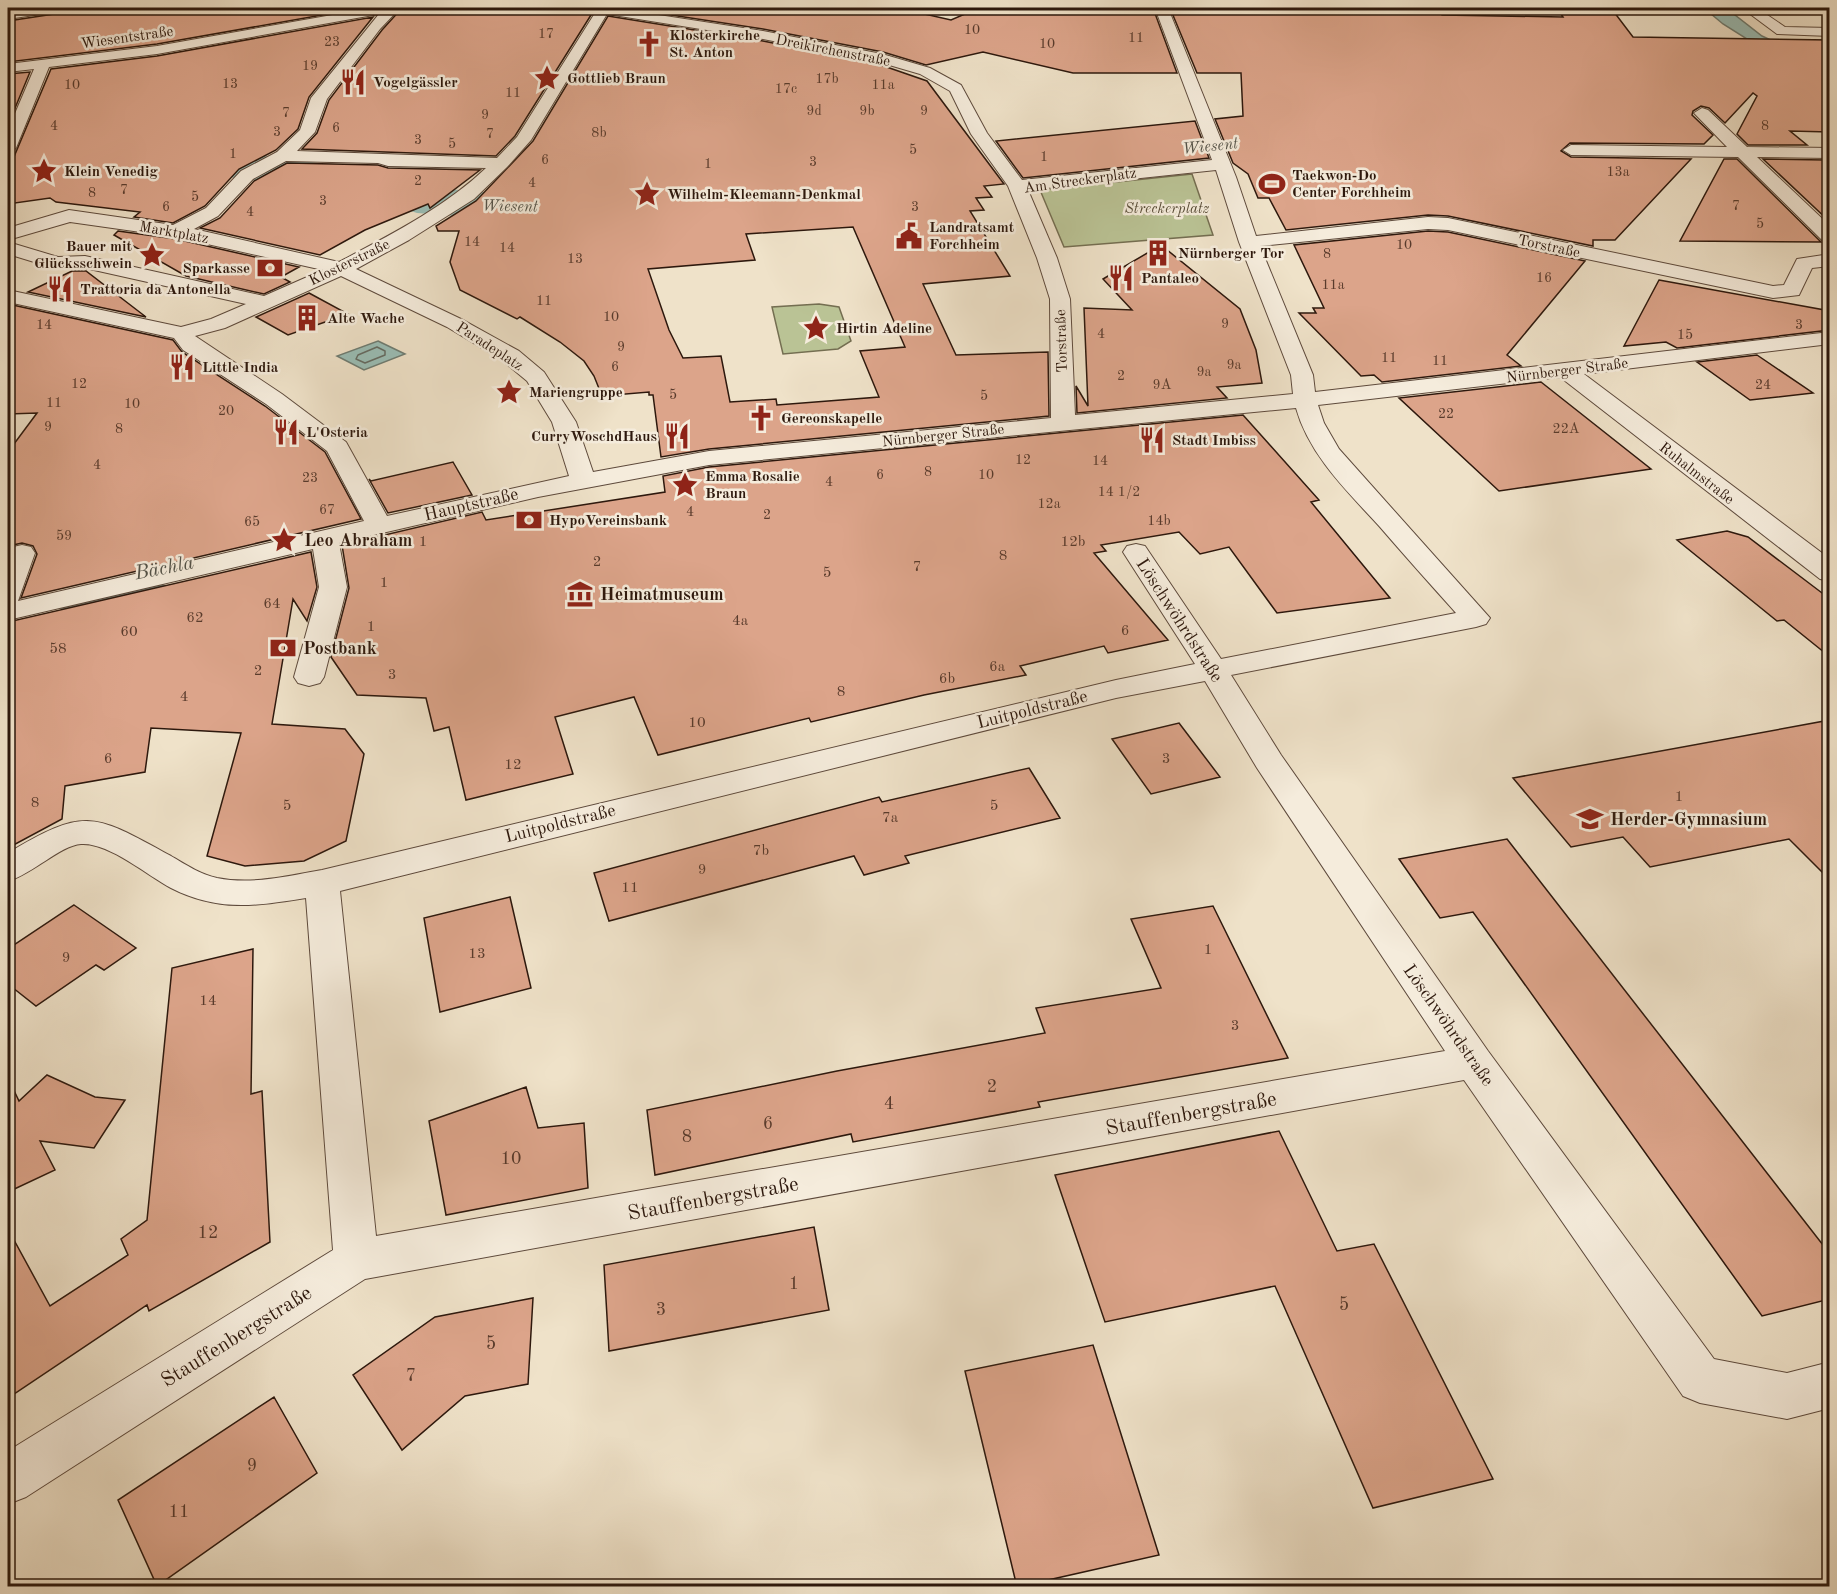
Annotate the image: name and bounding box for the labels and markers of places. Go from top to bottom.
church icon: Klosterkirche St. Anton [634,29,664,59]
place label: Klosterkirche St. Anton [669,29,760,61]
place icon: Gottlieb Braun [532,63,562,93]
restaurant icon: Vogelgässler [338,67,368,97]
place label: Gottlieb Braun [567,72,666,87]
place label: Vogelgässler [373,76,458,91]
place icon: Klein Venedig [29,156,59,186]
place label: Klein Venedig [64,165,158,180]
sports icon: Taekwon-Do Center Forchheim [1257,169,1287,199]
place label: Taekwon-Do Center Forchheim [1292,169,1411,201]
place icon: Wilhelm-Kleemann-Denkmal [632,179,662,209]
place label: Wilhelm-Kleemann-Denkmal [667,188,861,203]
public building icon: Landratsamt Forchheim [894,221,924,251]
place label: Landratsamt Forchheim [929,221,1015,253]
building icon: Nürnberger Tor [1143,238,1173,268]
place label: Bauer mit Glücksschwein [34,240,133,272]
place icon: Bauer mit Glücksschwein [137,240,167,270]
place label: Nürnberger Tor [1178,247,1285,262]
bank icon: Sparkasse [255,253,285,283]
place label: Sparkasse [182,262,250,277]
restaurant icon: Pantaleo [1106,263,1136,293]
place label: Pantaleo [1141,272,1199,287]
restaurant icon: Trattoria da Antonella [45,274,75,304]
place label: Trattoria da Antonella [80,283,231,298]
building icon: Alte Wache [292,303,322,333]
place label: Alte Wache [327,312,405,327]
place icon: Hirtin Adeline [801,313,831,343]
place label: Hirtin Adeline [836,322,932,337]
restaurant icon: Little India [167,352,197,382]
place label: Little India [202,361,279,376]
place icon: Mariengruppe [494,377,524,407]
place label: Mariengruppe [529,386,623,401]
church icon: Gereonskapelle [746,403,776,433]
place label: Gereonskapelle [781,412,882,427]
restaurant icon: L'Osteria [271,417,301,447]
restaurant icon: CurryWoschdHaus [662,421,692,451]
restaurant icon: Stadt Imbiss [1137,425,1167,455]
place label: L'Osteria [306,426,368,441]
place label: CurryWoschdHaus [531,430,657,445]
place label: Stadt Imbiss [1172,434,1256,449]
place icon: Emma Rosalie Braun [670,470,700,500]
place label: Emma Rosalie Braun [705,470,800,502]
bank icon: HypoVereinsbank [514,505,544,535]
place label: HypoVereinsbank [549,514,668,529]
place icon: Leo Abraham [269,525,299,555]
place label: Leo Abraham [304,532,412,550]
museum icon: Heimatmuseum [565,579,595,609]
place label: Heimatmuseum [600,586,724,604]
bank icon: Postbank [268,633,298,663]
place label: Postbank [303,640,377,658]
school or university icon: Herder-Gymnasium [1575,804,1605,834]
place label: Herder-Gymnasium [1610,811,1767,829]

